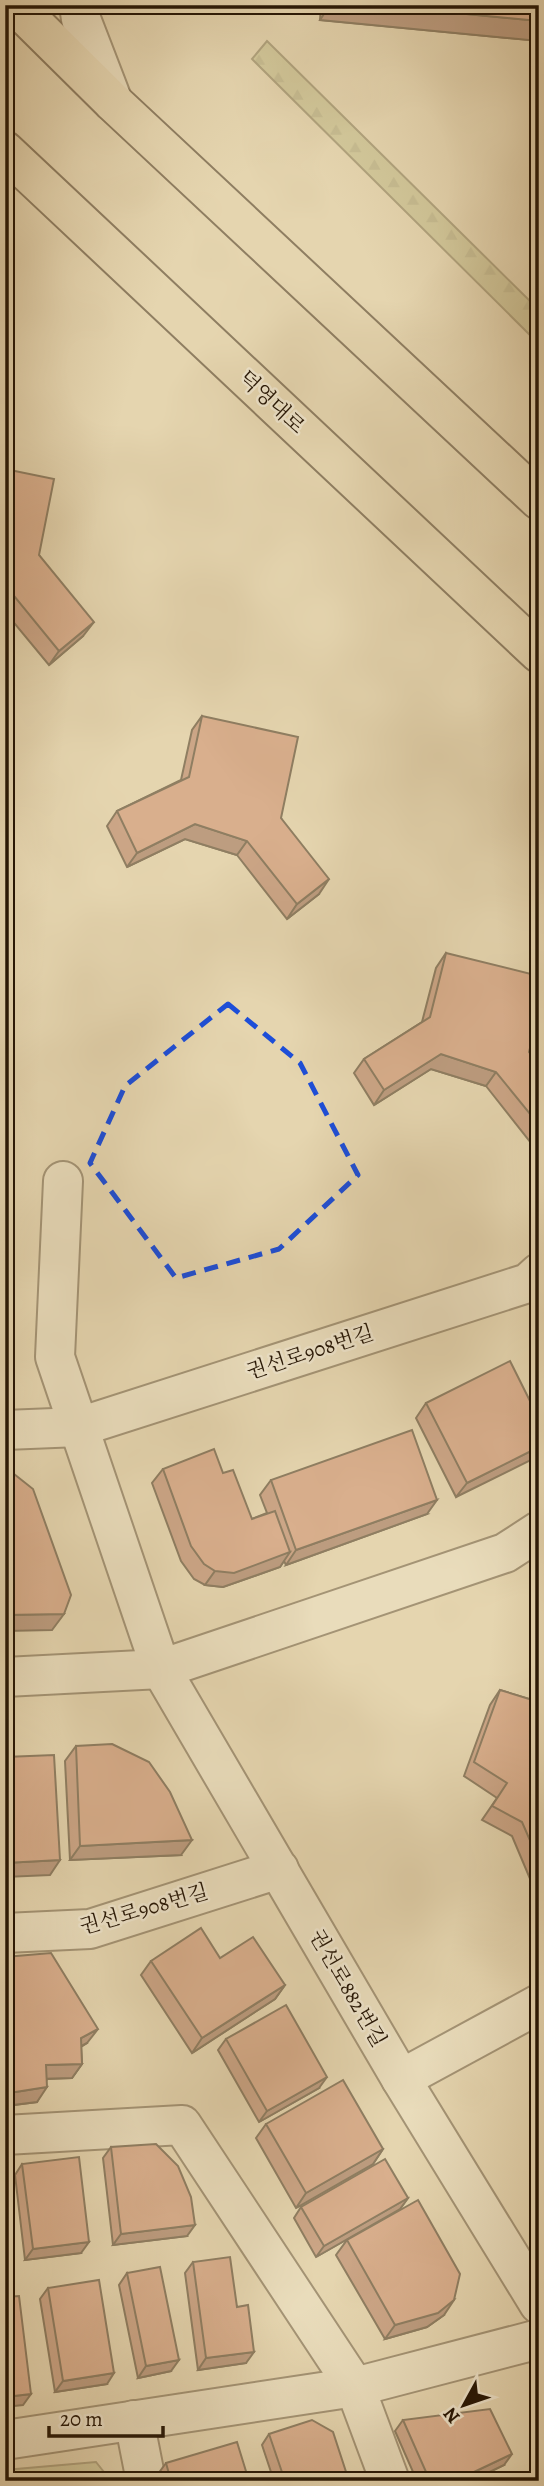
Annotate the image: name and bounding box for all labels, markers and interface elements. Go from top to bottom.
street label: 덕영대로 [233,364,311,440]
street label: 권선로908번길 [243,1318,377,1386]
street label: 권선로908번길 [77,1877,211,1941]
street label: 권선로882번길 [303,1924,393,2052]
north arrow [428,2370,498,2440]
scale bar [49,2395,163,2439]
text: N [437,2402,466,2429]
text: 20 m [60,2405,103,2433]

